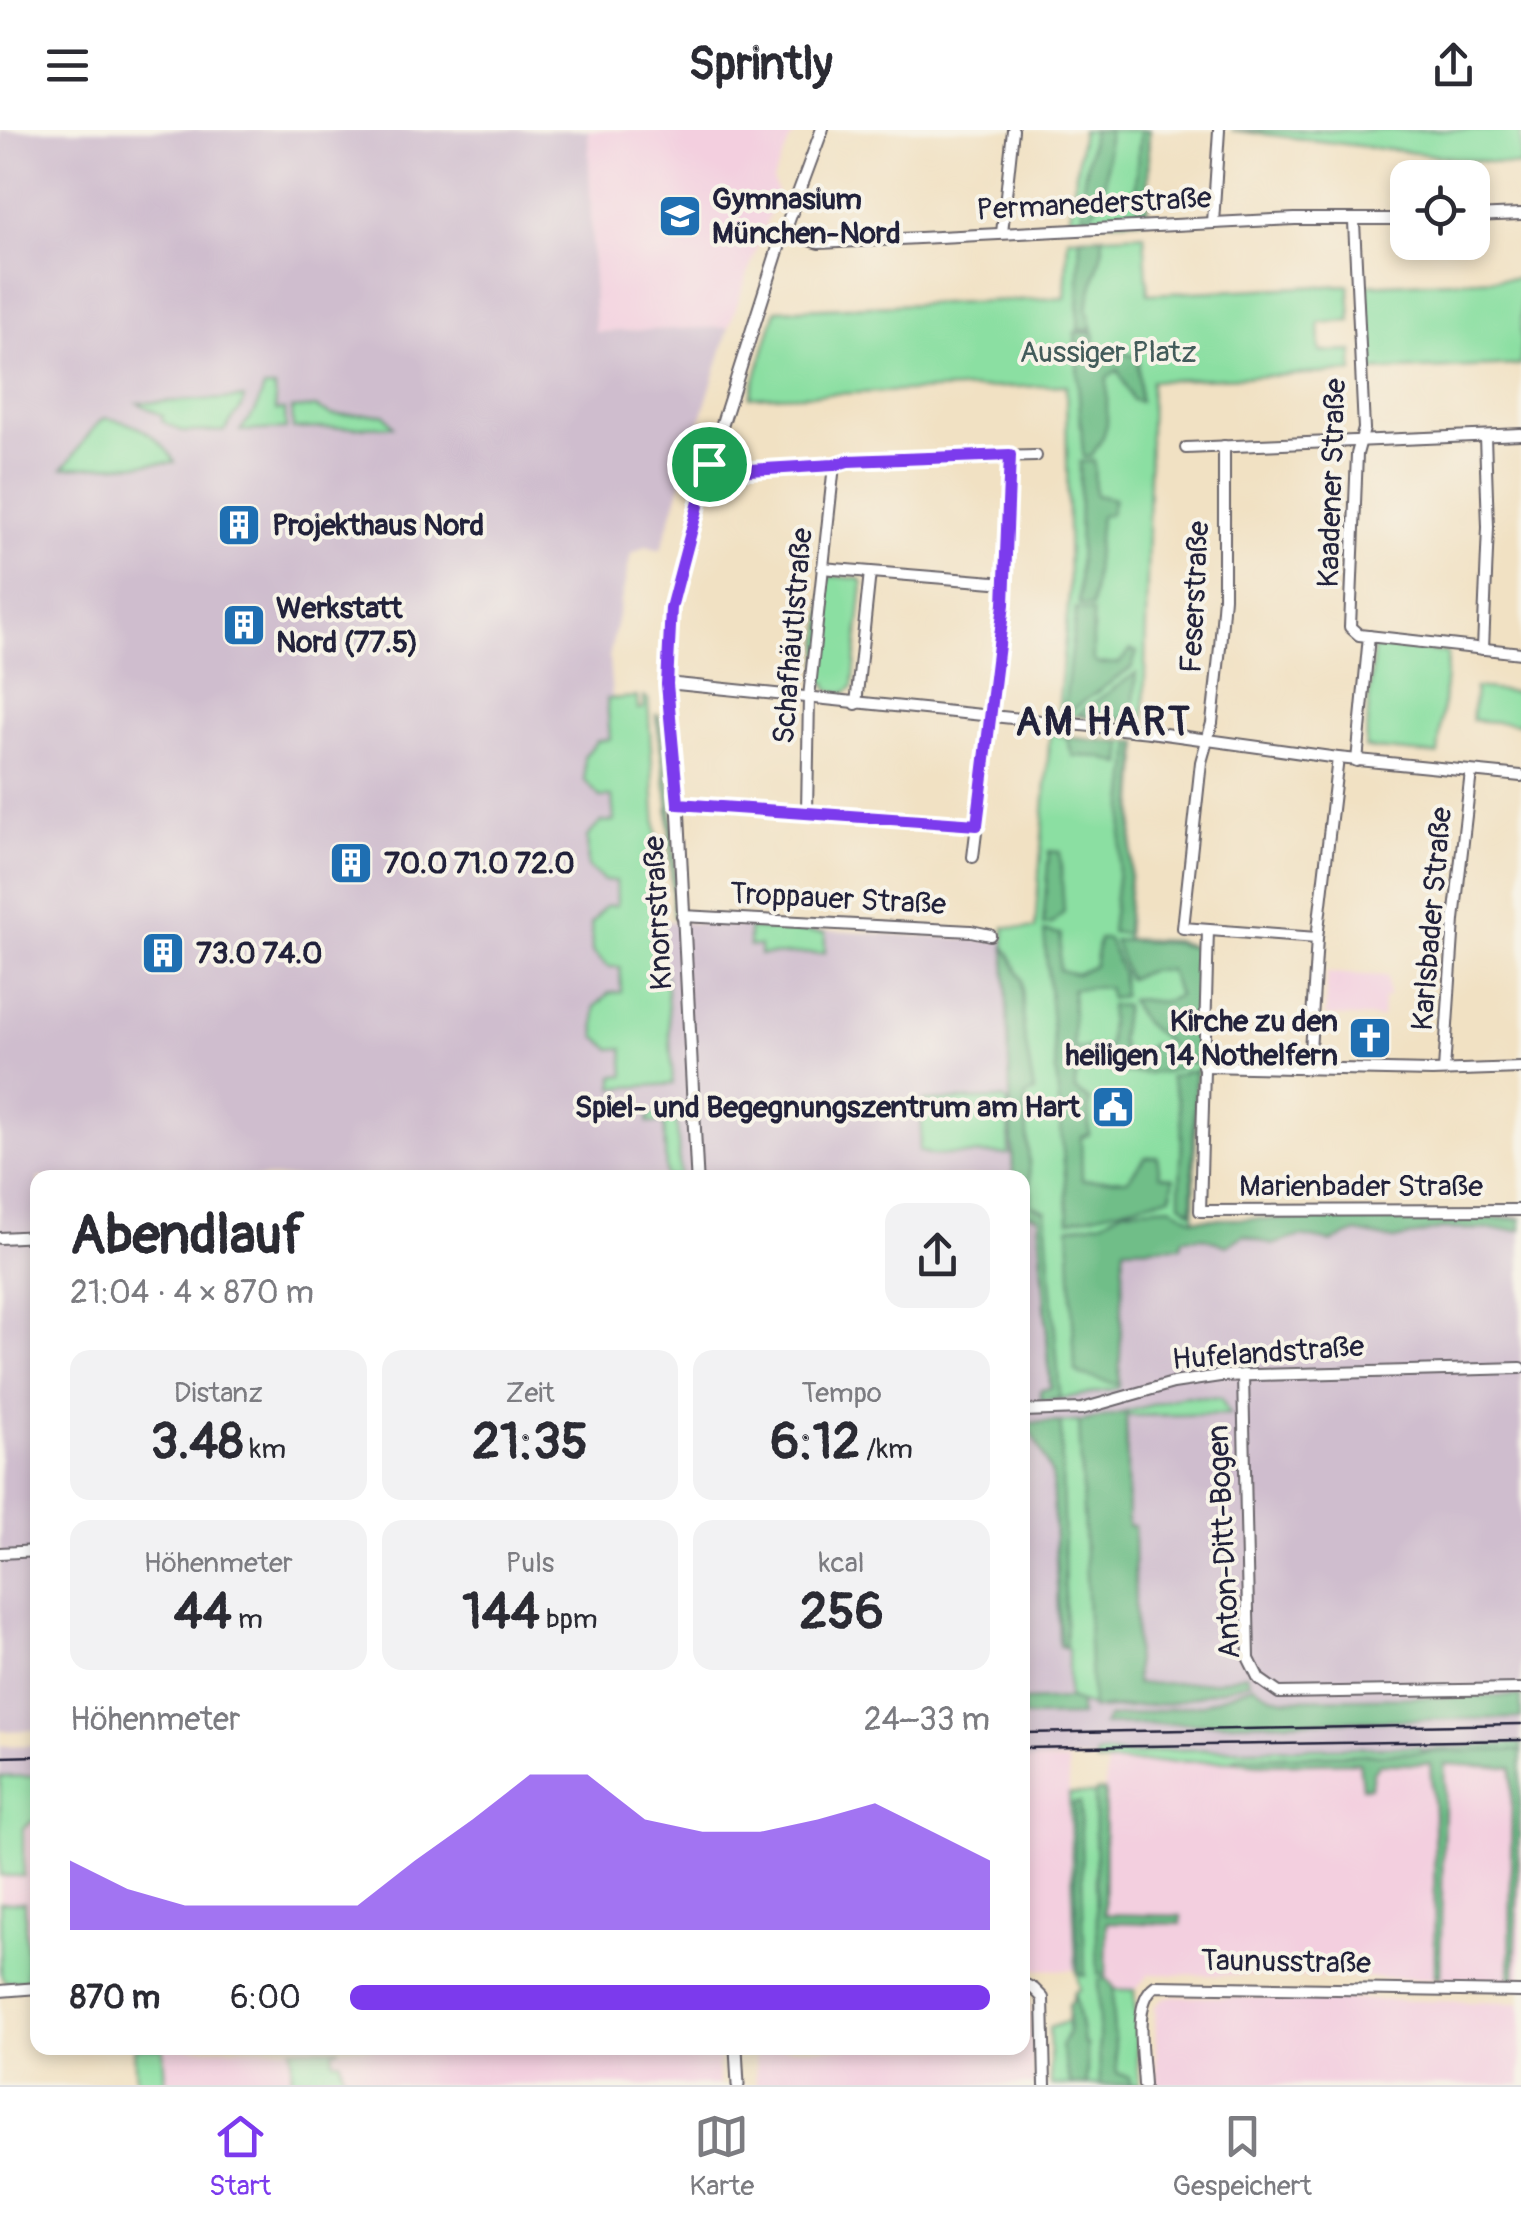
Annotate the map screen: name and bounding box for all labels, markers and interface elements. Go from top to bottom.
text: Sprintly [688,37,833,93]
icon: menu [40,38,95,93]
icon: share [1426,38,1481,93]
map controls [1390,160,1490,260]
button: locate [1390,160,1490,260]
street label: Permanederstraße [976,179,1213,229]
place label: Gymnasium München-Nord [712,181,901,252]
school or university icon: Gymnasium München-Nord [657,193,703,239]
park label: Aussiger Platz [1019,334,1197,371]
street label: Kaadener Straße [1310,377,1354,588]
pin [667,422,752,507]
icon: arrive [682,437,737,492]
building icon: Projekthaus Nord [216,502,262,548]
place label: Projekthaus Nord [272,507,484,544]
street label: Feserstraße [1173,520,1217,674]
street label: Schafhäutlstraße [765,526,821,746]
place label: Werkstatt Nord (77.5) [276,590,418,661]
building icon: Werkstatt Nord (77.5) [221,602,267,648]
district label: AM HART [1015,698,1193,747]
street label: Karlsbader Straße [1404,805,1460,1032]
street label: Knorrstraße [635,835,681,991]
building icon: 70.0 71.0 72.0 [328,840,374,886]
place label: 70.0 71.0 72.0 [384,845,575,882]
street label: Troppauer Straße [729,875,947,923]
building icon: 73.0 74.0 [140,930,186,976]
place label: 73.0 74.0 [196,935,323,972]
place label: Kirche zu den heiligen 14 Nothelfern [1066,1003,1338,1074]
church icon: Kirche zu den heiligen 14 Nothelfern [1347,1015,1393,1061]
public building icon: Spiel- und Begegnungszentrum am Hart [1090,1084,1136,1130]
place label: Spiel- und Begegnungszentrum am Hart [575,1089,1081,1126]
street label: Marienbader Straße [1239,1168,1483,1205]
text: Abendlauf [70,1201,304,1270]
button: share [885,1203,990,1308]
text: 21:04 · 4 × 870 m [70,1273,314,1313]
street label: Hufelandstraße [1171,1328,1365,1378]
text: Distanz [174,1376,263,1411]
text: Zeit [505,1376,555,1411]
text: Tempo [801,1376,882,1411]
text: 3.48 [150,1411,244,1474]
text: 21:35 [472,1411,588,1474]
text: 6:12 [770,1411,860,1474]
street label: Anton-Ditt-Bogen [1199,1424,1249,1660]
text: km [244,1432,286,1467]
text: /km [860,1432,913,1467]
text: Höhenmeter [144,1546,293,1581]
text: Puls [506,1546,554,1581]
text: kcal [819,1546,864,1581]
text: 44 [174,1581,232,1644]
text: 144 [462,1581,540,1644]
text: 256 [800,1581,884,1644]
text: m [232,1602,263,1637]
text: bpm [540,1602,598,1637]
text: Höhenmeter [70,1700,240,1740]
text: 24–33 m [864,1700,990,1740]
street label: Taunusstraße [1201,1942,1372,1982]
text: 870 m [70,1978,160,2018]
text: 6:00 [230,1978,301,2018]
tab: Start [209,2109,271,2204]
tab: Karte [689,2109,754,2204]
tab: Gespeichert [1173,2109,1312,2204]

